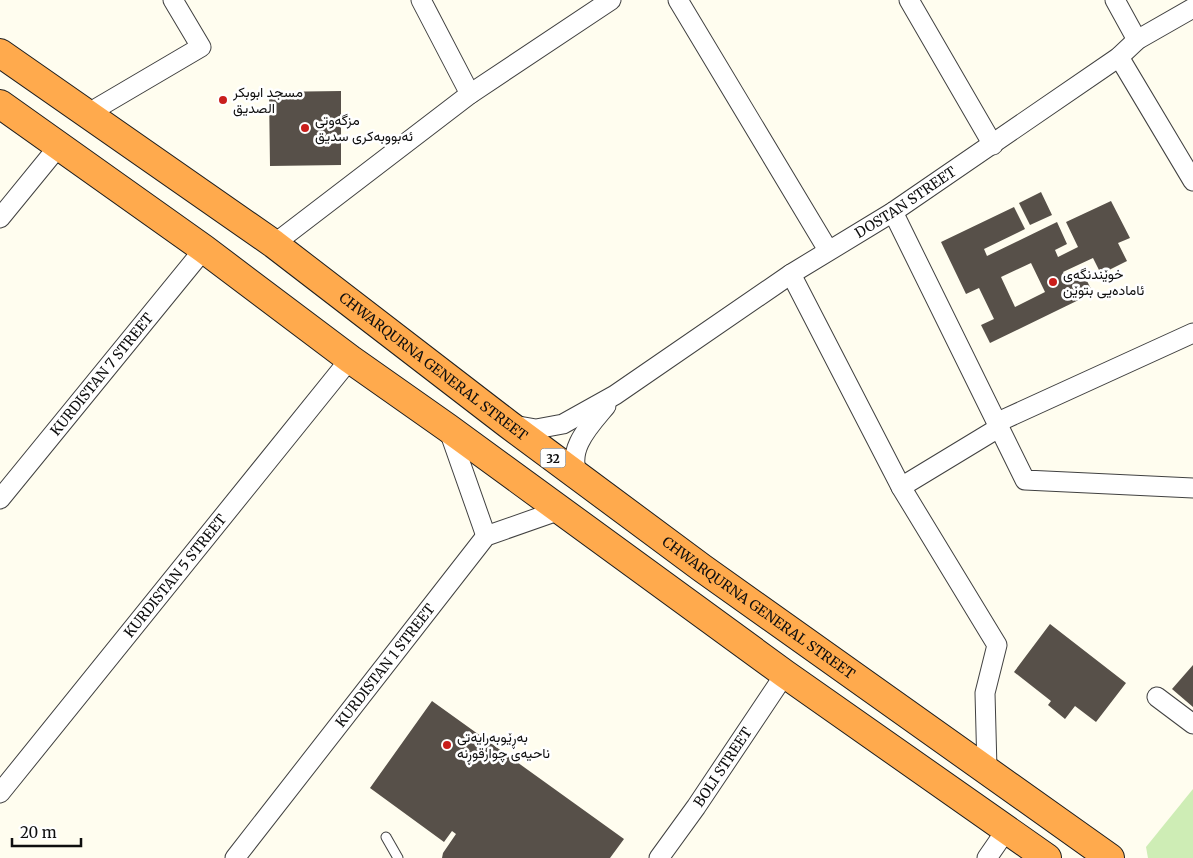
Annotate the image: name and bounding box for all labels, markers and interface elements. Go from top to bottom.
place label: مسجد ابوبكر الصديق [232,83,303,117]
marker: مسجد ابوبكر الصديق [217,94,229,106]
place label: مزگەوتی ئەبووبەکری سدیق [315,111,413,145]
marker: مزگەوتی ئەبووبەکری سدیق [299,122,311,134]
street label: DOSTAN STREET [852,162,960,242]
place label: خوێندنگەی ئامادەیی بتوێن [1063,265,1144,299]
marker: خوێندنگەی ئامادەیی بتوێن [1047,276,1059,288]
street label: CHWARQURNA GENERAL STREET [336,288,531,445]
street label: KURDISTAN 7 STREET [46,309,157,439]
road number: 32 [540,448,566,468]
street label: KURDISTAN 5 STREET [120,510,230,641]
street label: CHWARQURNA GENERAL STREET [659,533,859,683]
street label: KURDISTAN 1 STREET [331,600,439,731]
street label: BOLI STREET [690,724,756,810]
place label: بەڕێوبەرایەتی ناحیەی چوارقوڕنە [457,728,550,765]
marker: بەڕێوبەرایەتی ناحیەی چوارقوڕنە [441,739,453,751]
scale bar [12,816,81,848]
text: 20 m [20,823,57,842]

